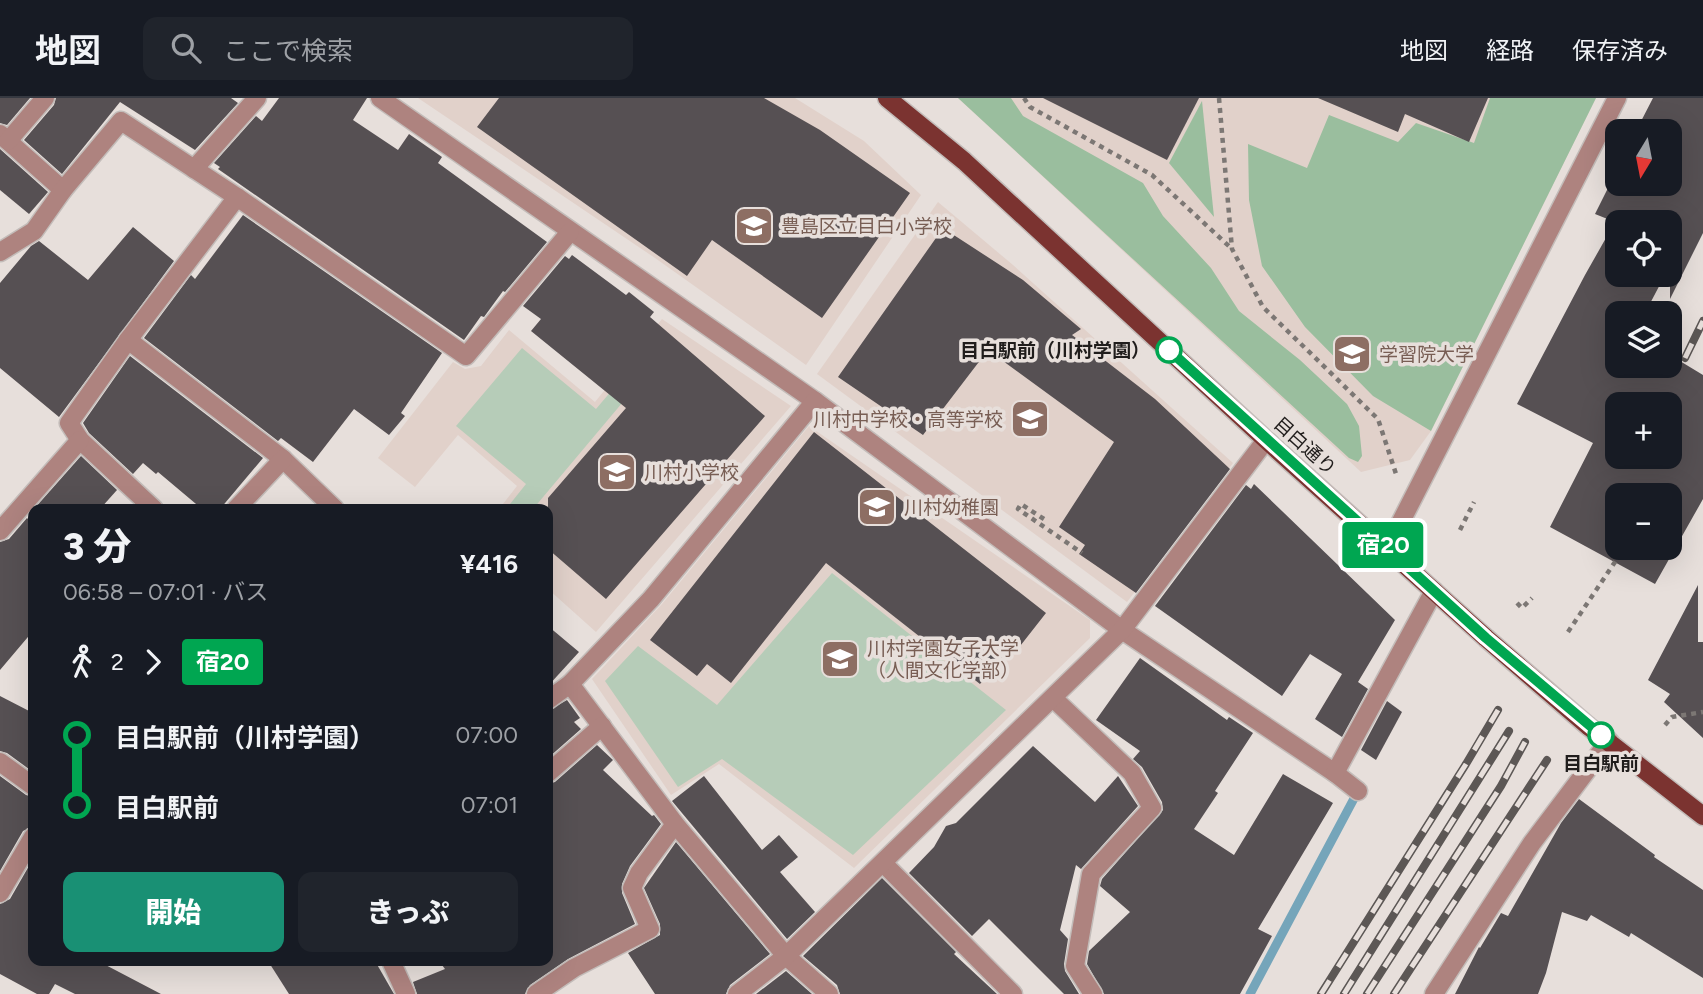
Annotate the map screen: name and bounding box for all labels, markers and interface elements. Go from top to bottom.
search box [143,17,633,80]
icon: search [167,29,205,67]
text: 地図 [35,31,101,70]
text: ここで検索 [223,35,353,67]
text: 地図 [1400,36,1448,65]
text: 経路 [1486,36,1534,65]
text: 保存済み [1572,36,1668,65]
north arrow [1605,119,1682,196]
map controls [1605,119,1682,560]
school or university icon: 豊島区立目白小学校 [733,205,775,247]
button: locate [1605,210,1682,287]
place label: 豊島区立目白小学校 [781,215,952,238]
button: layers [1605,301,1682,378]
school or university icon: 学習院大学 [1331,333,1373,375]
marker: 目白駅前（川村学園） [1156,337,1182,363]
place label: 目白駅前（川村学園） [960,339,1150,362]
place label: 学習院大学 [1379,343,1474,366]
button: + [1605,392,1682,469]
school or university icon: 川村中学校・高等学校 [1009,398,1051,440]
place label: 川村中学校・高等学校 [813,408,1003,431]
street label: 目白通り [1269,412,1341,480]
school or university icon: 川村小学校 [596,451,638,493]
place label: 川村小学校 [644,461,739,484]
button: − [1605,483,1682,560]
school or university icon: 川村幼稚園 [856,486,898,528]
place label: 川村幼稚園 [904,496,999,519]
line badge: 宿20 [1343,522,1423,568]
text: 3 分 [63,524,131,570]
text: 宿20 [1356,530,1410,559]
text: ¥416 [460,548,518,580]
text: 06:58 – 07:01 · バス [63,578,268,606]
place label: 川村学園女子大学 （人間文化学部） [867,637,1019,682]
school or university icon: 川村学園女子大学 （人間文化学部） [819,638,861,680]
icon: walk [63,643,101,681]
icon: forward [134,643,172,681]
text: 宿20 [196,647,249,676]
text: 2 [111,648,124,676]
text: 07:00 [456,721,518,749]
text: 目白駅前（川村学園） [115,722,375,754]
marker: 目白駅前 [1588,722,1614,748]
place label: 目白駅前 [1563,752,1639,775]
text: 07:01 [461,791,518,819]
text: 目白駅前 [115,792,219,824]
button: 開始 [63,872,284,952]
button: きっぷ [298,872,518,952]

